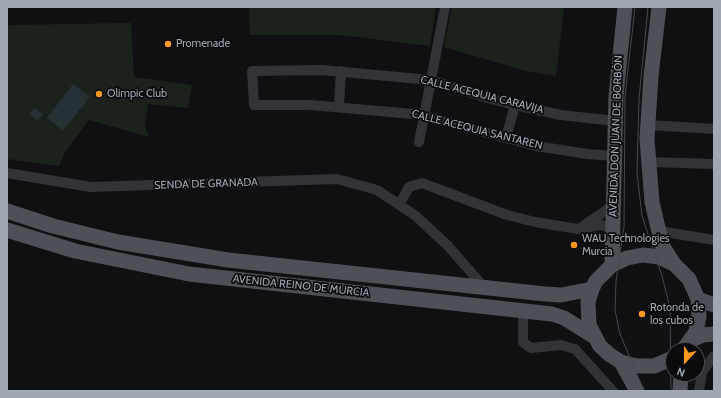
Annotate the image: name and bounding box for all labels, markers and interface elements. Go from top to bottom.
place label: Promenade [176,37,230,51]
marker: Promenade [163,39,173,49]
street label: AVENIDA DON JUAN DE BORBÓN [607,55,625,217]
street label: CALLE ACEQUIA CARAVIJA [419,73,545,117]
place label: Olimpic Club [107,87,167,101]
marker: Olimpic Club [94,89,104,99]
street label: CALLE ACEQUIA SANTAREN [410,107,544,153]
street label: SENDA DE GRANADA [154,176,258,192]
place label: WAU Technologies Murcia [582,232,670,258]
marker: WAU Technologies Murcia [569,240,579,250]
street label: AVENIDA REINO DE MURCIA [232,272,370,300]
place label: Rotonda de los cubos [650,301,704,327]
marker: Rotonda de los cubos [637,309,647,319]
north arrow [665,342,705,382]
text: N [675,364,687,380]

